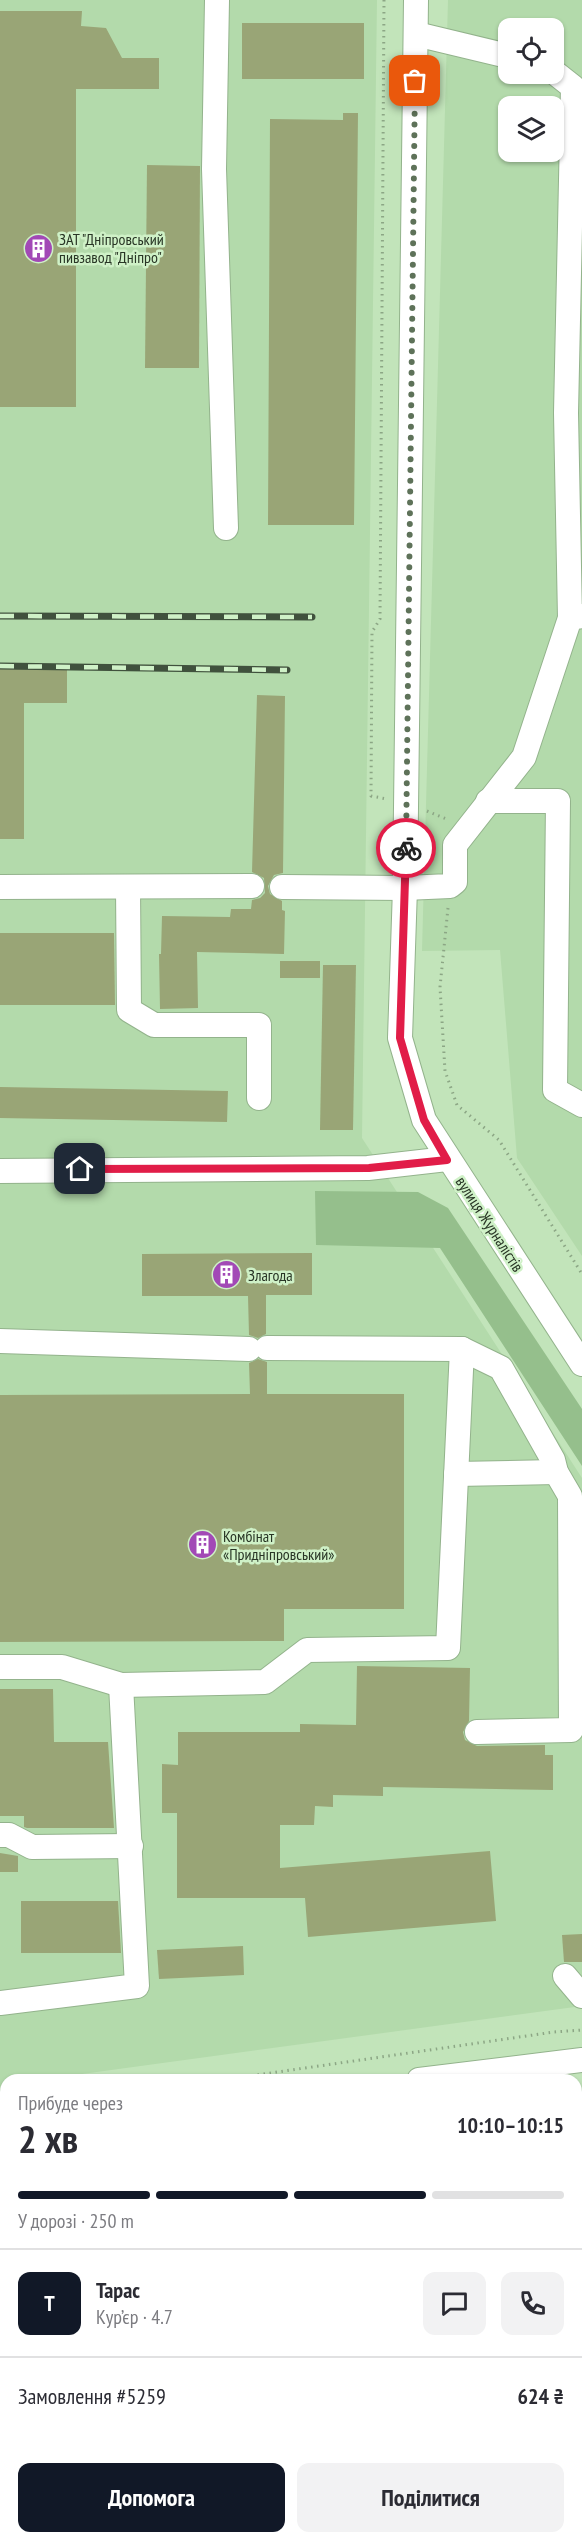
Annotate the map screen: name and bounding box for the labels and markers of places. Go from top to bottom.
pin [389,55,440,106]
place label: ЗАТ "Дніпровський пивзавод "Дніпро" [59,229,164,267]
building icon: ЗАТ "Дніпровський пивзавод "Дніпро" [22,232,54,264]
pin [54,1143,105,1194]
building icon: Злагода [211,1259,243,1291]
place label: Злагода [248,1265,293,1285]
place label: Комбінат «Придніпровський» [223,1526,334,1564]
building icon: Комбінат «Придніпровський» [186,1529,218,1561]

